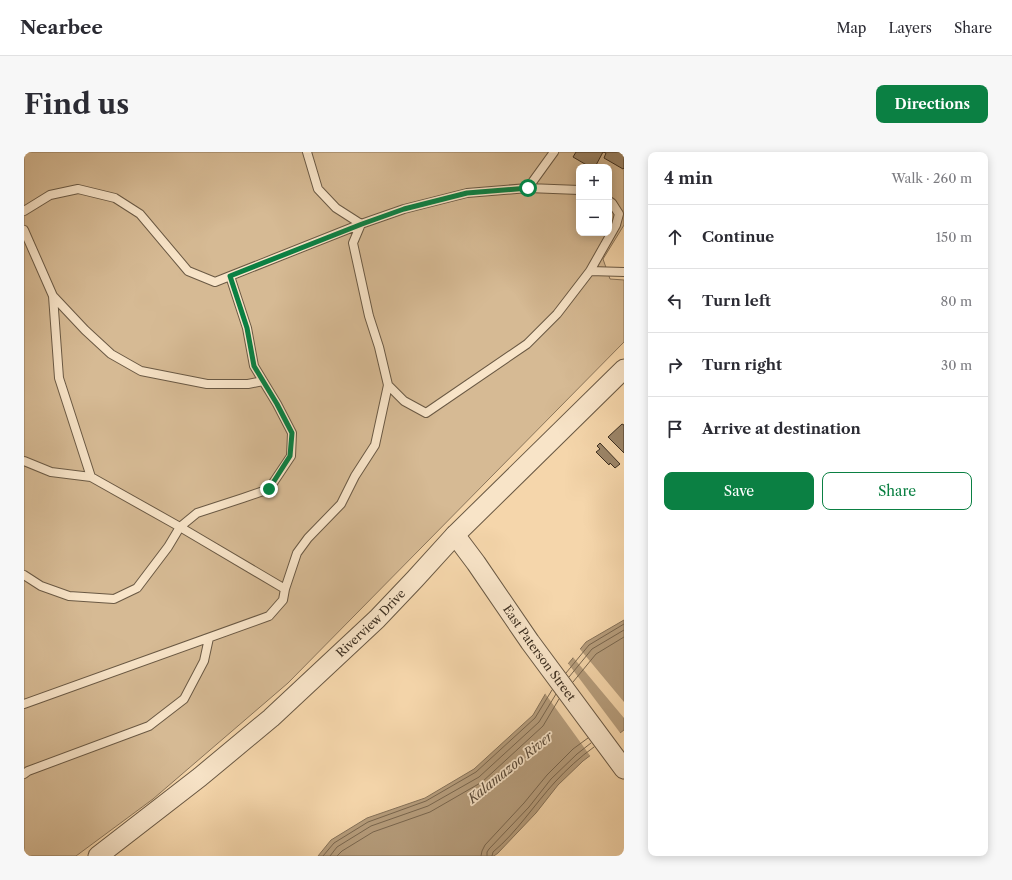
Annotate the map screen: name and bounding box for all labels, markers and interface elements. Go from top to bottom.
text: Nearbee [20,16,103,39]
text: Map [836,19,866,37]
text: Layers [888,19,932,37]
text: Share [954,19,992,37]
button: Directions [876,85,988,123]
text: Find us [24,87,129,121]
map controls [576,164,612,236]
button: + [576,164,612,200]
text: 4 min [664,168,713,188]
text: Walk · 260 m [891,170,972,186]
route start [519,179,537,197]
button: − [576,200,612,236]
icon: ahead [664,226,686,248]
text: Continue [702,227,774,246]
text: 150 m [936,229,972,245]
icon: left [664,290,686,312]
text: Turn left [702,291,771,310]
text: 80 m [940,293,972,309]
icon: right [664,354,686,376]
text: Turn right [702,355,782,374]
text: 30 m [941,357,972,373]
icon: arrive [664,418,686,440]
text: Arrive at destination [702,419,861,438]
button: Save [664,472,814,510]
button: Share [822,472,972,510]
route end [260,480,278,498]
street label: Riverview Drive [333,586,409,660]
street label: East Paterson Street [500,602,580,704]
water label: Kalamazoo River [463,727,557,807]

